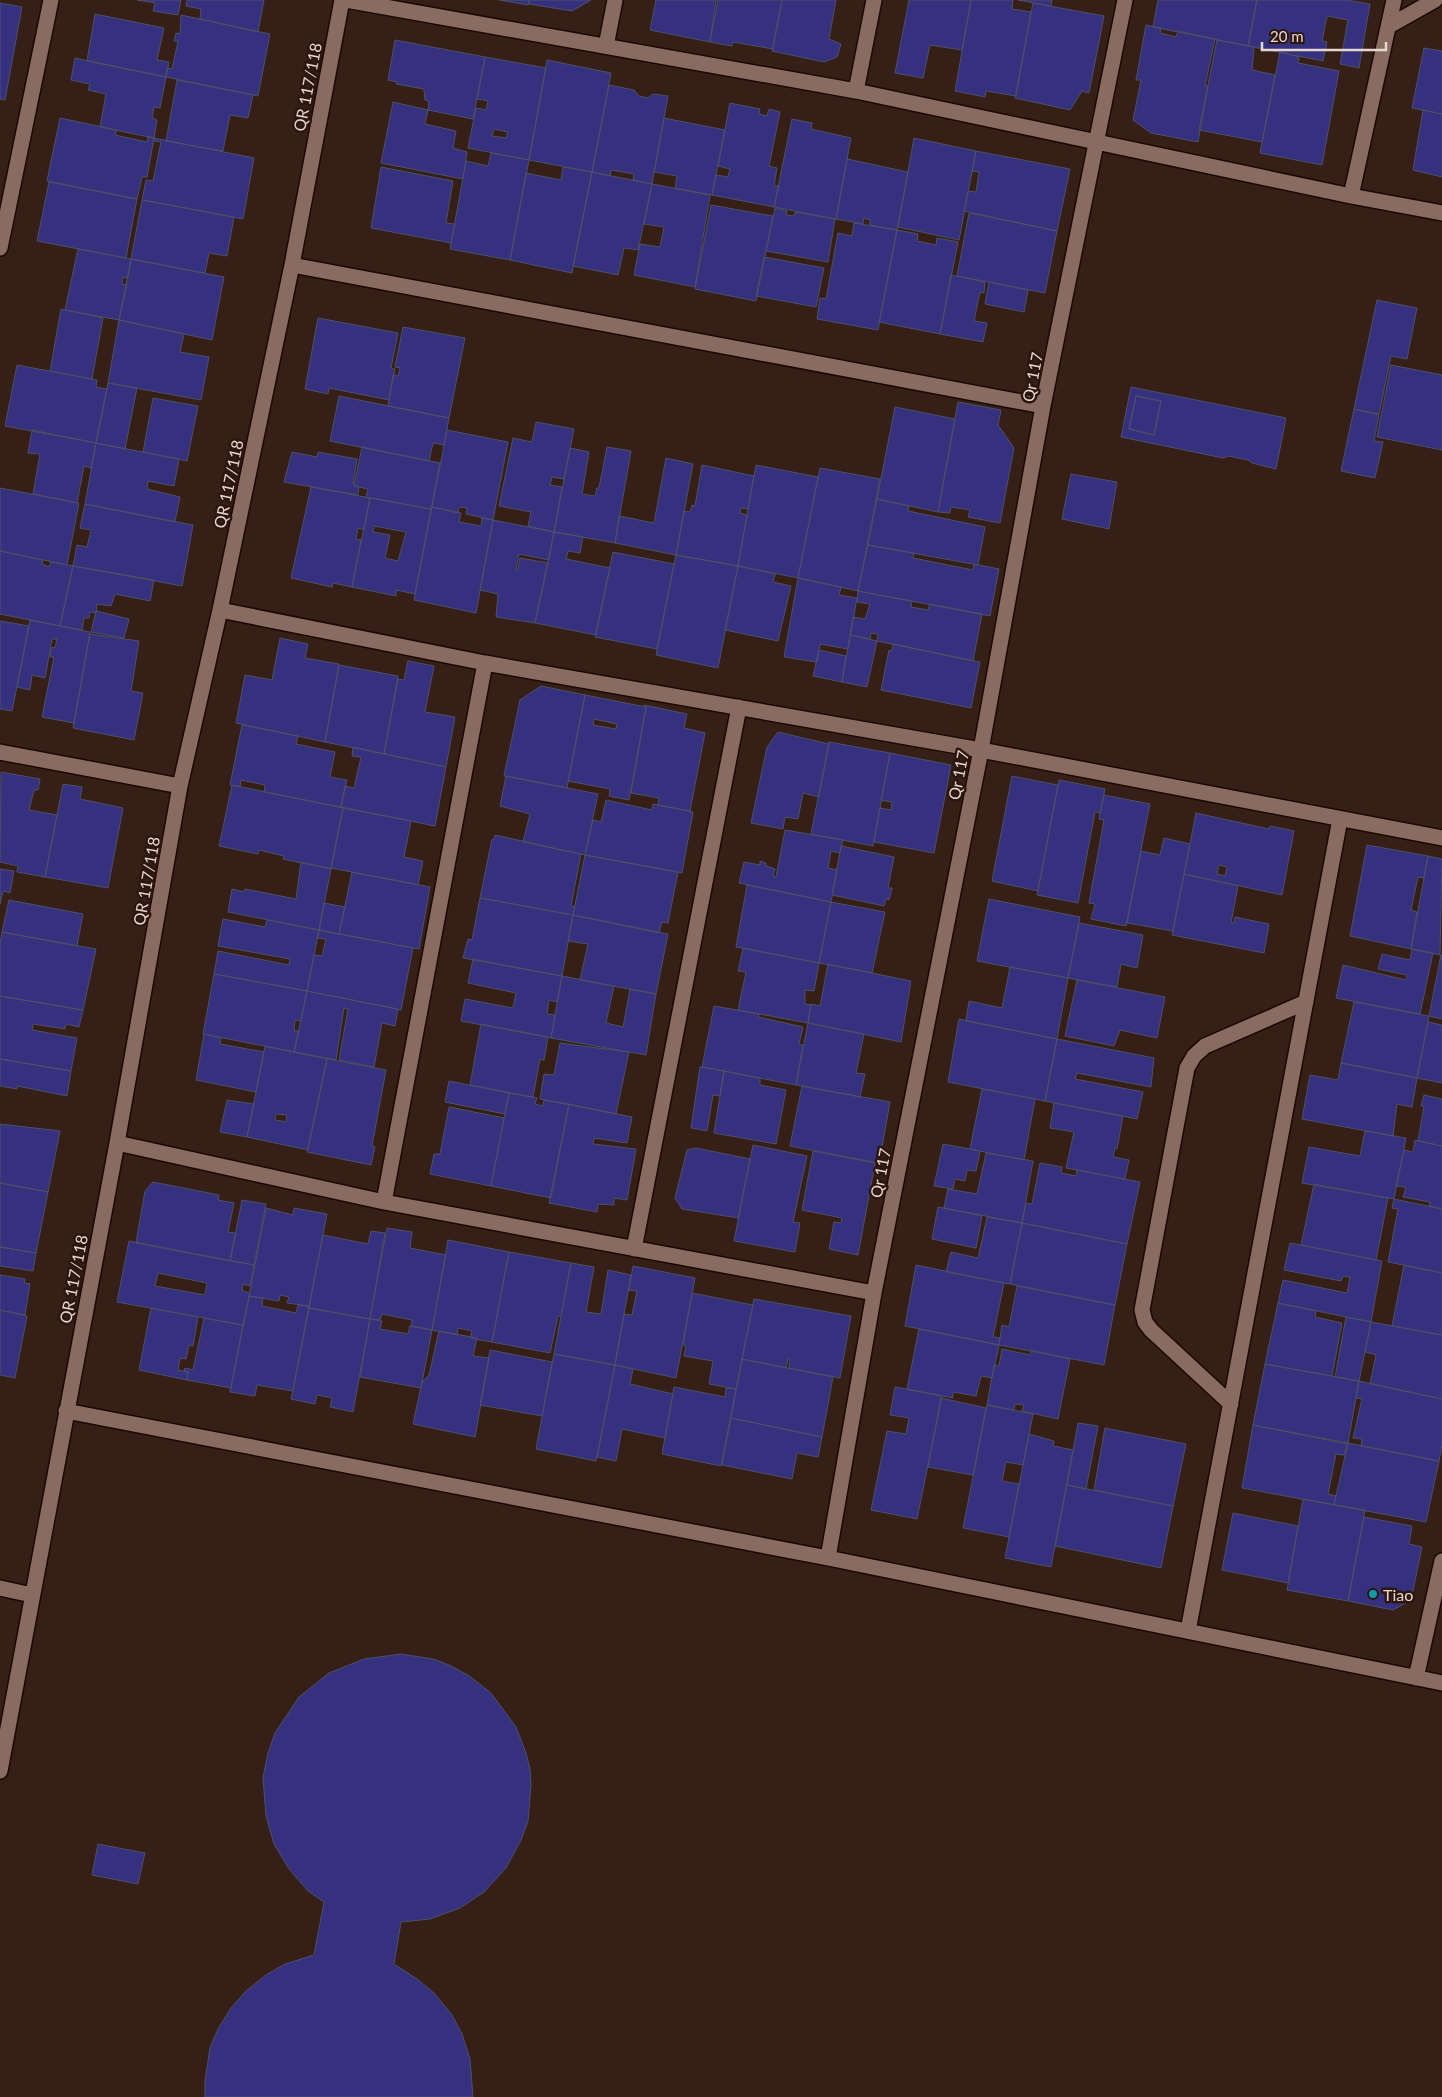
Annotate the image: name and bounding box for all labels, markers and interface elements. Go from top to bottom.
scale bar [1262,20,1386,52]
text: 20 m [1270,27,1304,45]
street label: QR 117/118 [289,41,325,133]
street label: Qr 117 [1018,351,1046,403]
street label: QR 117/118 [209,438,247,530]
street label: Qr 117 [944,749,972,801]
street label: QR 117/118 [129,835,163,927]
street label: Qr 117 [866,1147,894,1199]
street label: QR 117/118 [55,1233,91,1325]
place label: Tiao [1383,1585,1413,1604]
marker: Tiao [1367,1588,1379,1600]

